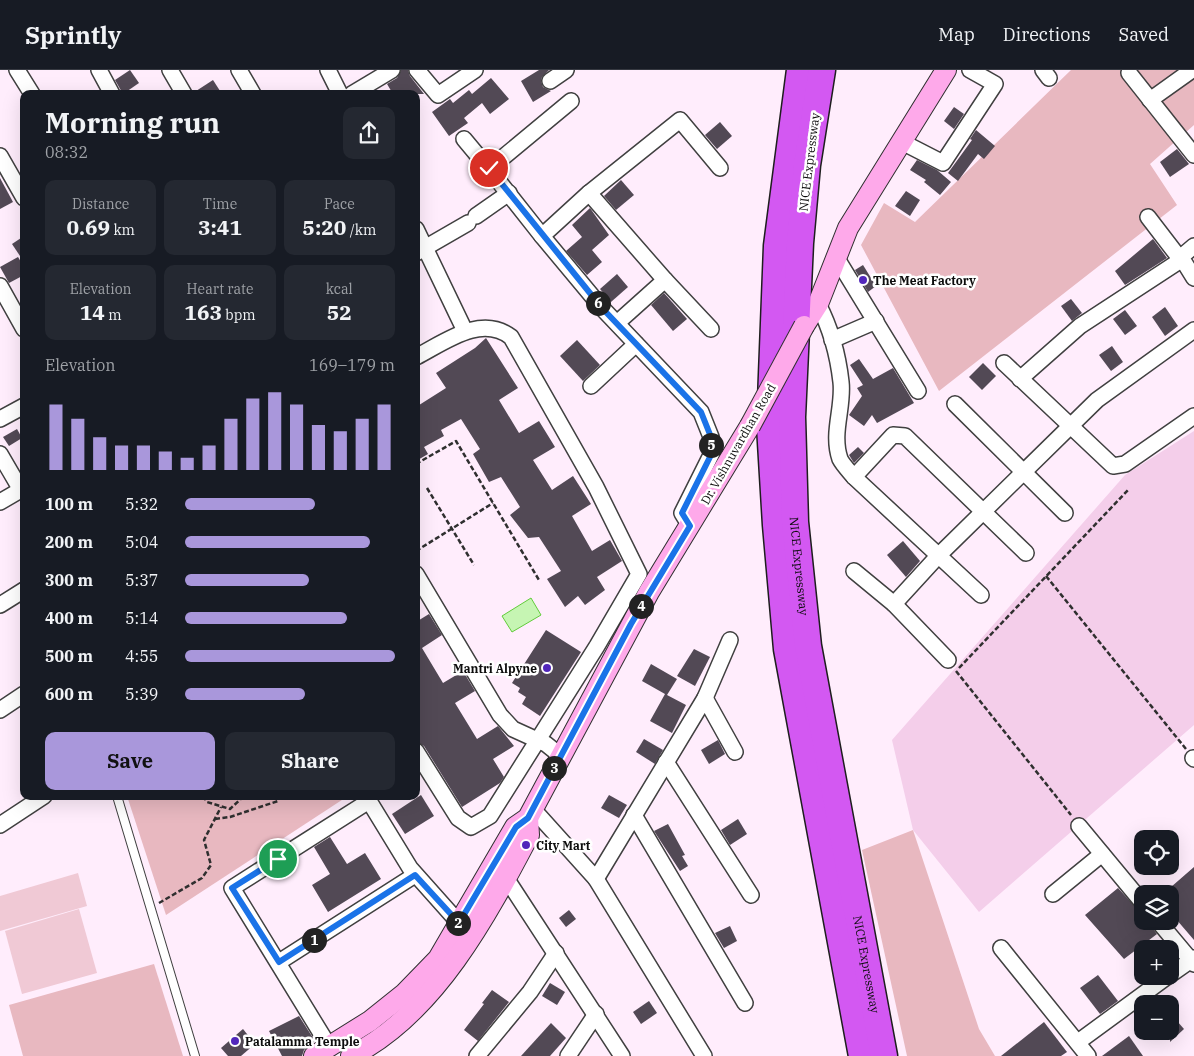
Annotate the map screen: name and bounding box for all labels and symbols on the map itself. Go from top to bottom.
street label: NICE Expressway [796,111,823,212]
pin [468,147,510,189]
place label: The Meat Factory [873,273,976,288]
marker: The Meat Factory [857,274,869,286]
pin: 6 [586,290,610,316]
street label: Dr. Vishnuvardhan Road [697,381,779,507]
pin: 5 [698,432,724,458]
street label: NICE Expressway [787,517,812,617]
pin: 4 [628,594,654,618]
place label: Mantri Alpyne [453,661,537,676]
marker: Mantri Alpyne [541,662,553,674]
pin: 3 [542,756,566,780]
pin [257,838,299,880]
place label: City Mart [536,838,591,853]
marker: City Mart [520,839,532,851]
pin: 2 [446,910,470,936]
street label: NICE Expressway [851,914,883,1015]
pin: 1 [302,928,326,952]
place label: Patalamma Temple [245,1034,360,1049]
marker: Patalamma Temple [229,1035,241,1047]

